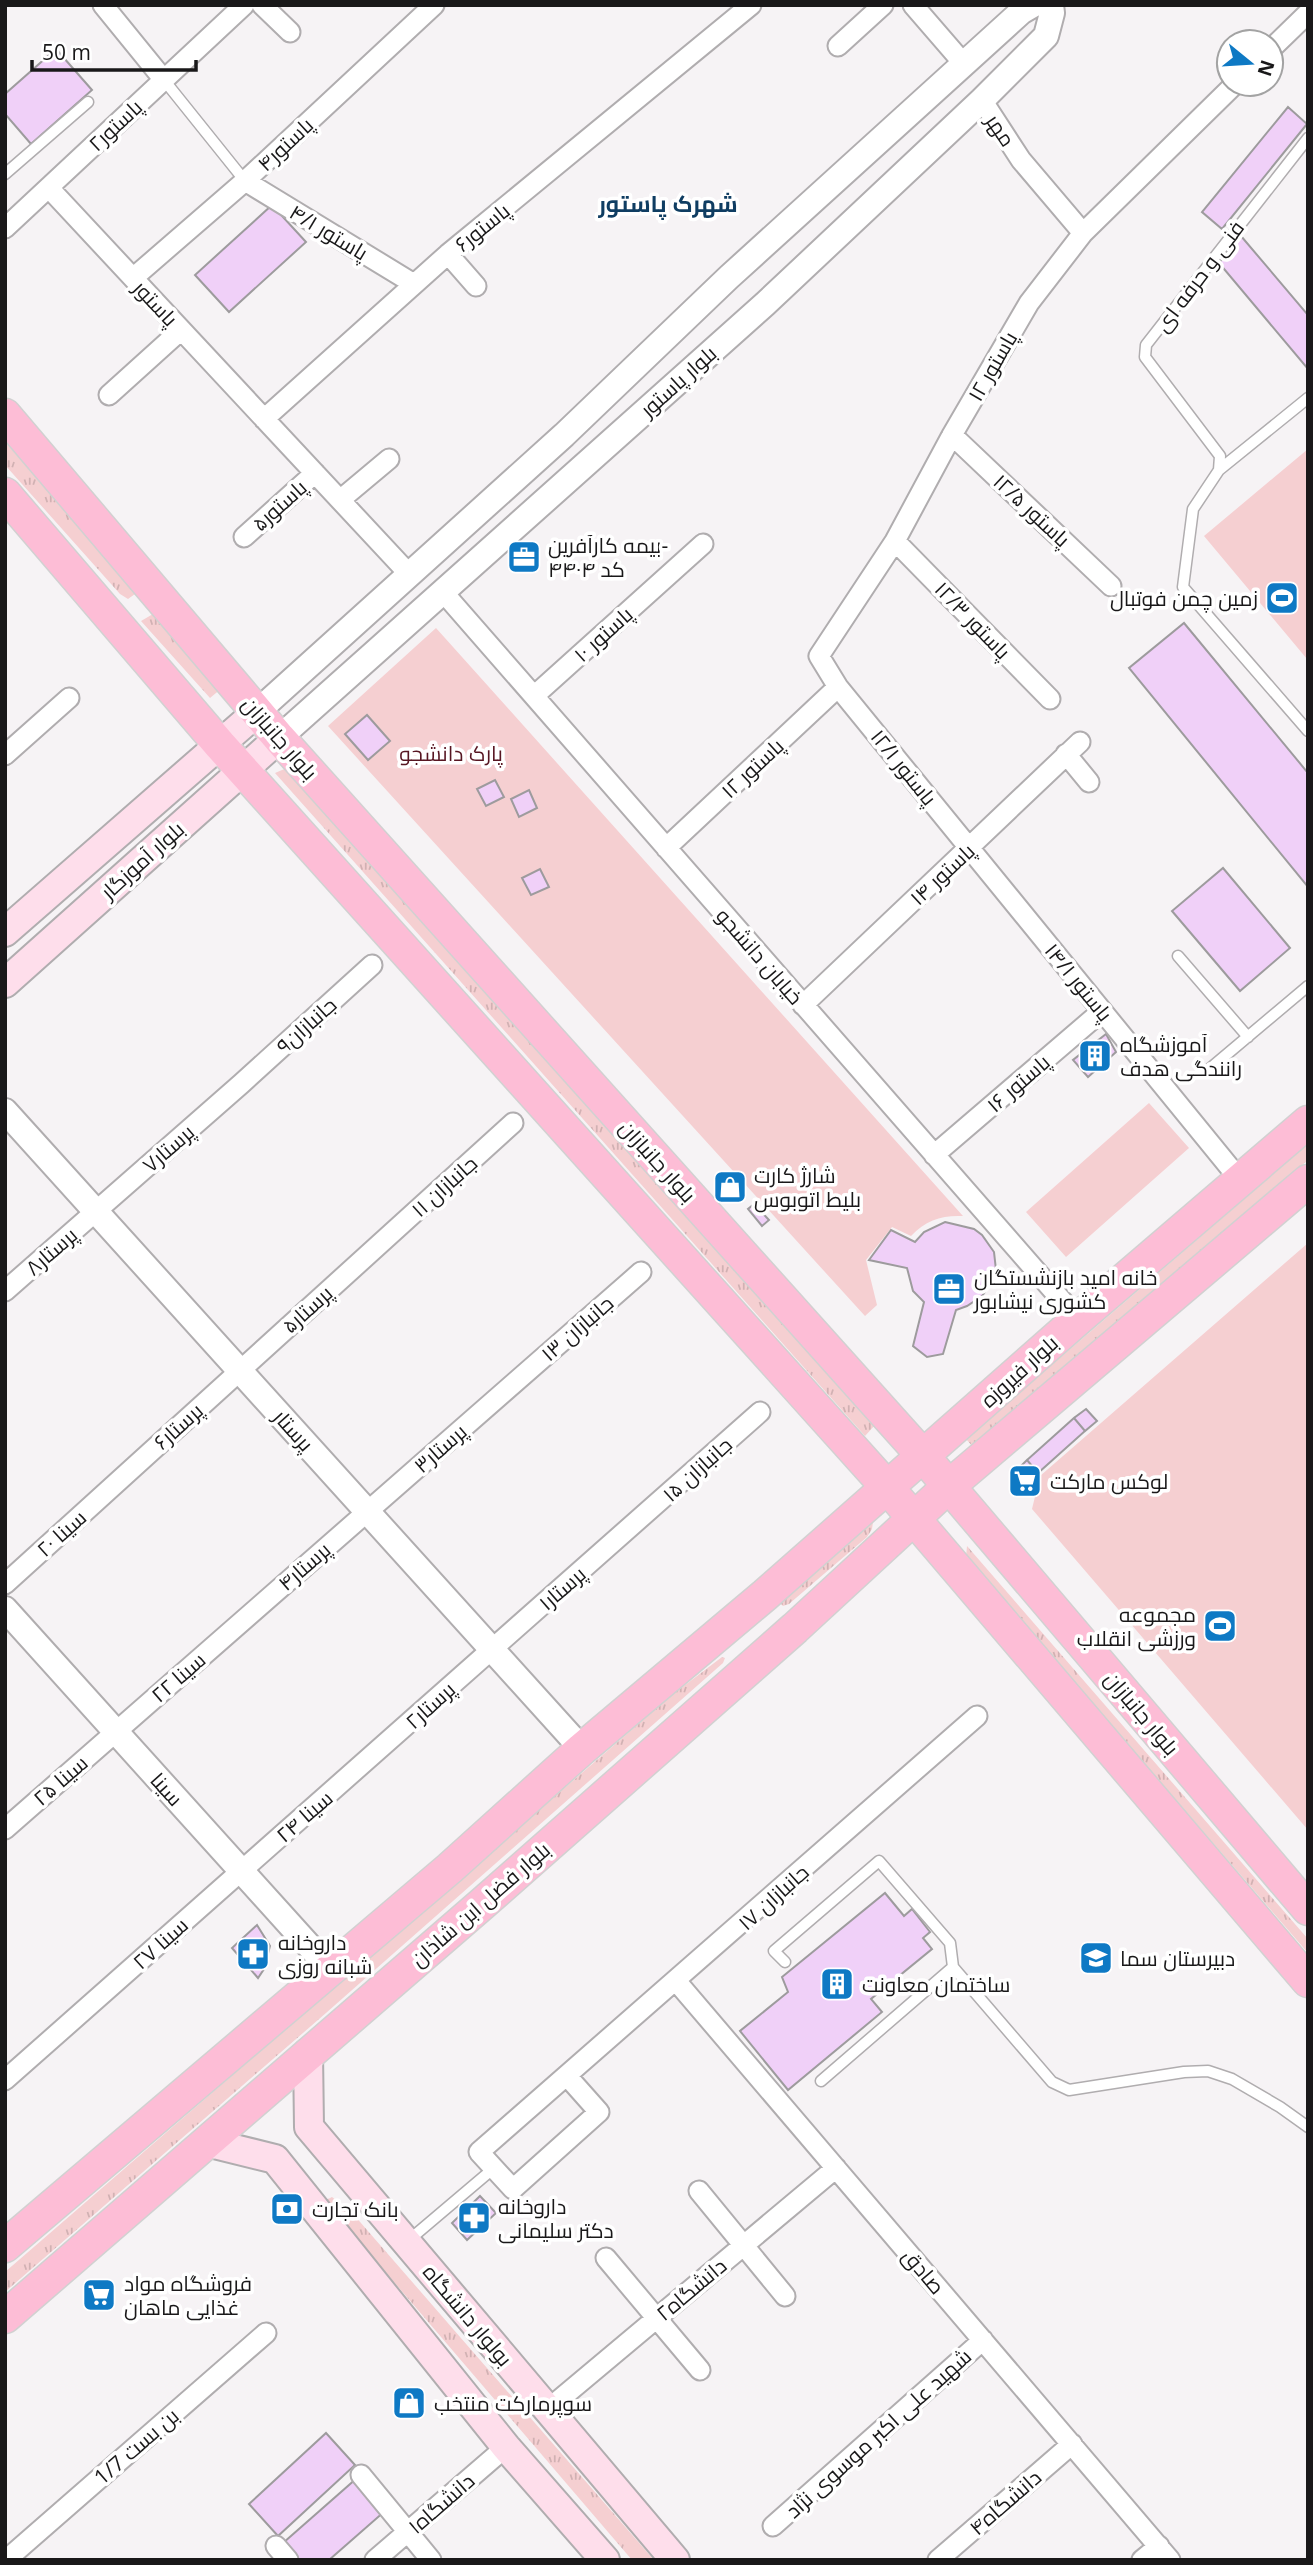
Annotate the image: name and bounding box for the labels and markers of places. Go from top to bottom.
place label: بیمه کارآفرین- کد ۴۴۰۴ [548,531,668,583]
office icon: بیمه کارآفرین- کد ۴۴۰۴ [505,538,543,576]
sports icon: زمین چمن فوتبال [1263,579,1301,617]
place label: زمین چمن فوتبال [1110,584,1258,613]
place label: آموزشگاه رانندگی هدف [1120,1030,1242,1082]
building icon: آموزشگاه رانندگی هدف [1076,1037,1114,1075]
place label: شارژ کارت بلیط اتوبوس [754,1161,861,1213]
shop icon: شارژ کارت بلیط اتوبوس [711,1168,749,1206]
place label: خانه امید بازنشستگان کشوری نیشابور [973,1263,1157,1315]
office icon: خانه امید بازنشستگان کشوری نیشابور [930,1270,968,1308]
supermarket icon: لوکس مارکت [1006,1462,1044,1500]
place label: لوکس مارکت [1050,1467,1168,1495]
place label: مجموعه ورزشی انقلاب [1077,1600,1196,1652]
sports icon: مجموعه ورزشی انقلاب [1201,1607,1239,1645]
place label: داروخانه شبانه روزی [278,1928,372,1980]
pharmacy icon: داروخانه شبانه روزی [234,1935,272,1973]
school or university icon: دبیرستان سما [1077,1939,1115,1977]
place label: دبیرستان سما [1120,1944,1235,1972]
building icon: ساختمان معاونت [818,1965,856,2003]
place label: ساختمان معاونت [862,1970,1010,1998]
bank icon: بانک تجارت [268,2190,306,2228]
place label: داروخانه دکتر سلیمانی [498,2192,614,2244]
place label: بانک تجارت [312,2195,399,2223]
pharmacy icon: داروخانه دکتر سلیمانی [455,2199,493,2237]
place label: فروشگاه مواد غذایی ماهان [124,2269,252,2321]
supermarket icon: فروشگاه مواد غذایی ماهان [80,2276,118,2314]
shop icon: سوپرمارکت منتخب [390,2384,428,2422]
place label: سوپرمارکت منتخب [434,2389,592,2418]

